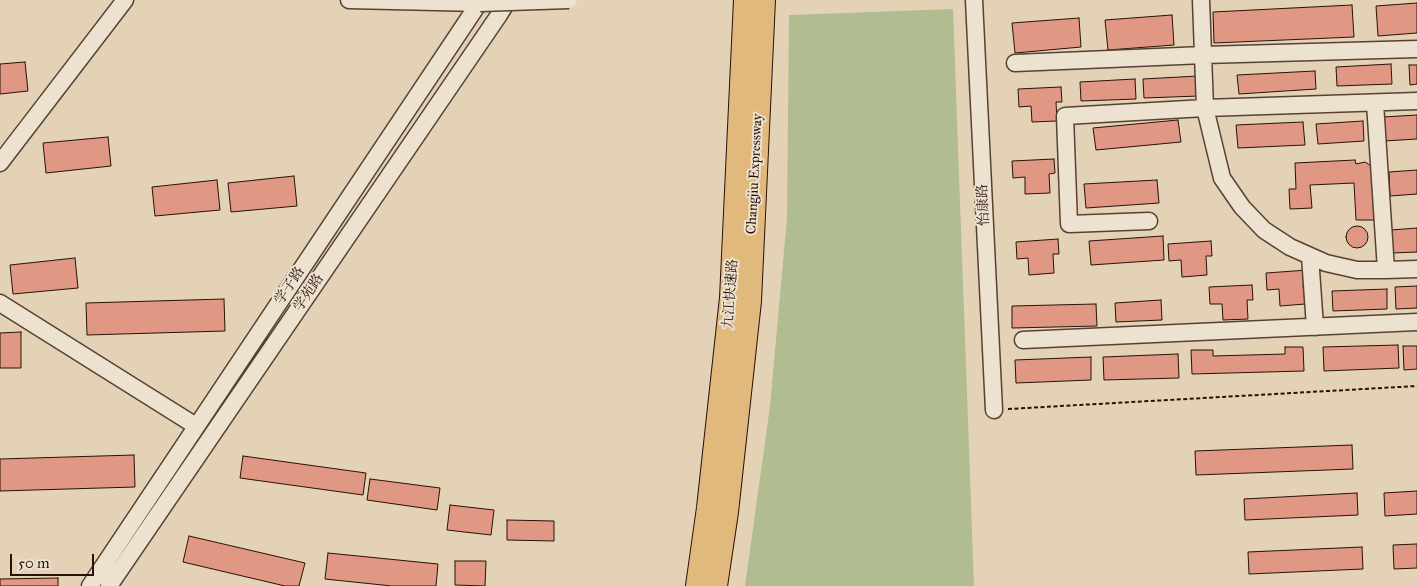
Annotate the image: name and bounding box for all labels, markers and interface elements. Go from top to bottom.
street label: Changjiu Expressway [743,113,767,235]
street label: 怡康路 [975,184,993,226]
street label: 九江快速路 [720,258,742,330]
street label: 学子路 [271,264,309,308]
street label: 学苑路 [290,271,328,315]
scale bar [12,544,96,576]
text: 50 m [18,554,50,572]

